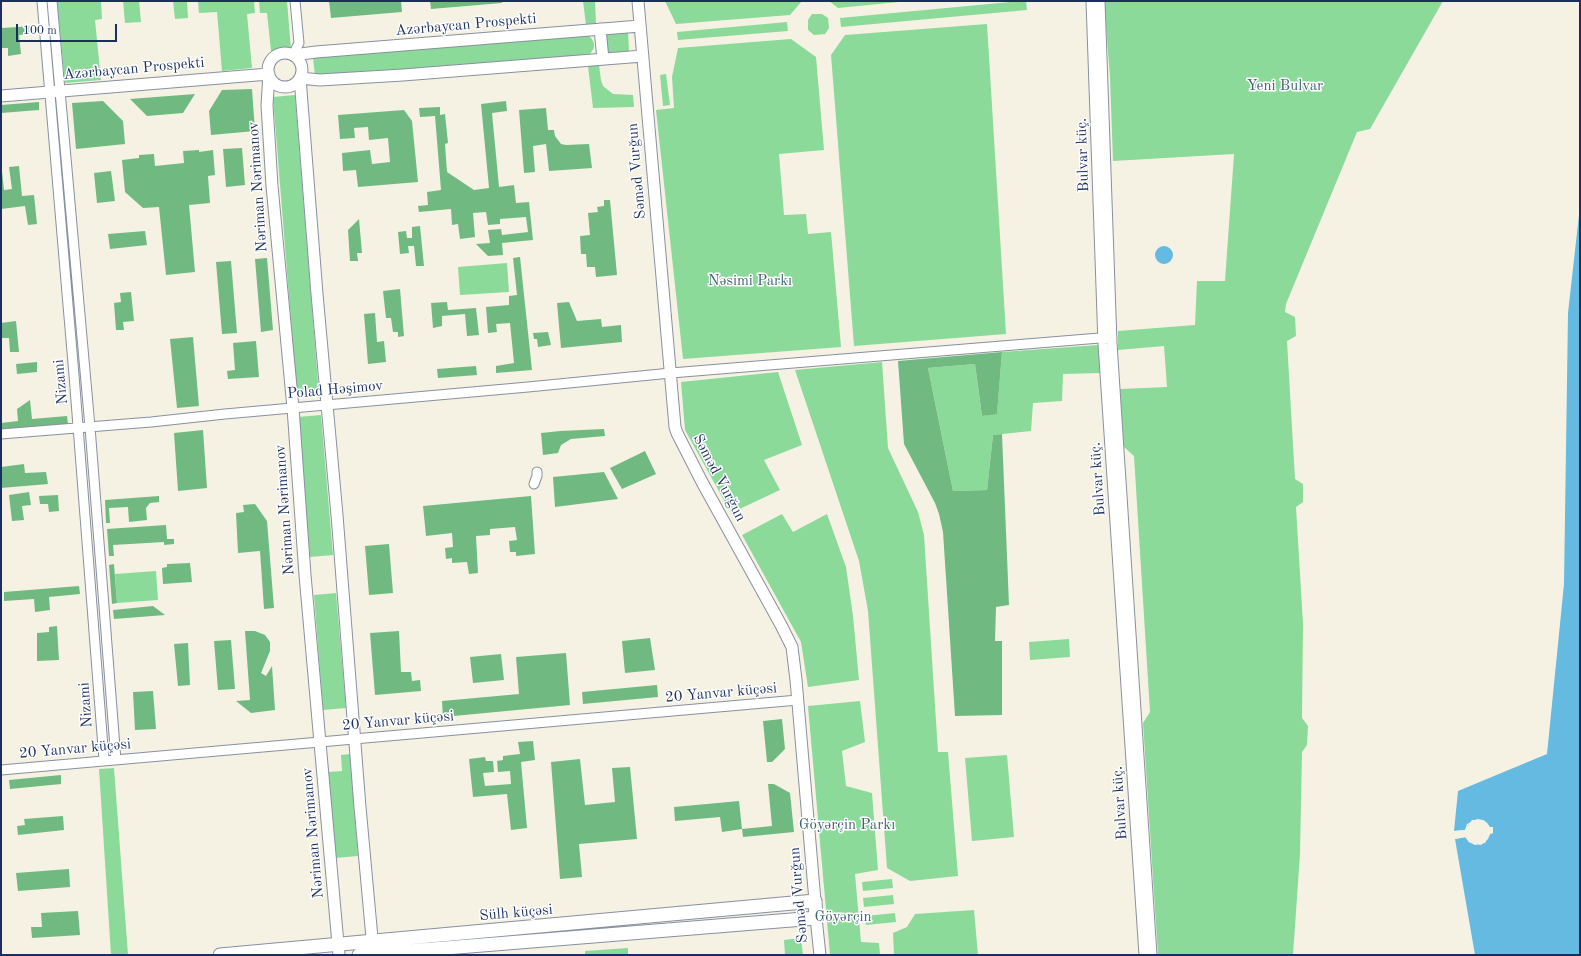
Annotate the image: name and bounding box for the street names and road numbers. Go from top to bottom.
street label: Azərbaycan Prospekti [395,10,537,40]
street label: Azərbaycan Prospekti [63,54,205,84]
street label: Bulvar küç. [1073,118,1093,192]
street label: Nəriman Nərimanov [244,121,272,253]
street label: Səməd Vurğun [624,122,650,220]
street label: Nizami [50,359,72,405]
street label: Polad Həşimov [286,377,384,403]
street label: Səməd Vurğun [688,431,750,525]
street label: Bulvar küç. [1086,441,1110,517]
street label: Nəriman Nərimanov [271,444,299,576]
street label: 20 Yanvar küçəsi [664,679,778,707]
street label: Nizami [75,682,97,728]
street label: 20 Yanvar küçəsi [341,707,455,735]
street label: 20 Yanvar küçəsi [18,735,132,763]
street label: Bulvar küç. [1108,765,1132,841]
street label: Nəriman Nərimanov [298,767,328,899]
street label: Səməd Vurğun [786,846,812,944]
street label: Sülh küçəsi [479,901,553,925]

